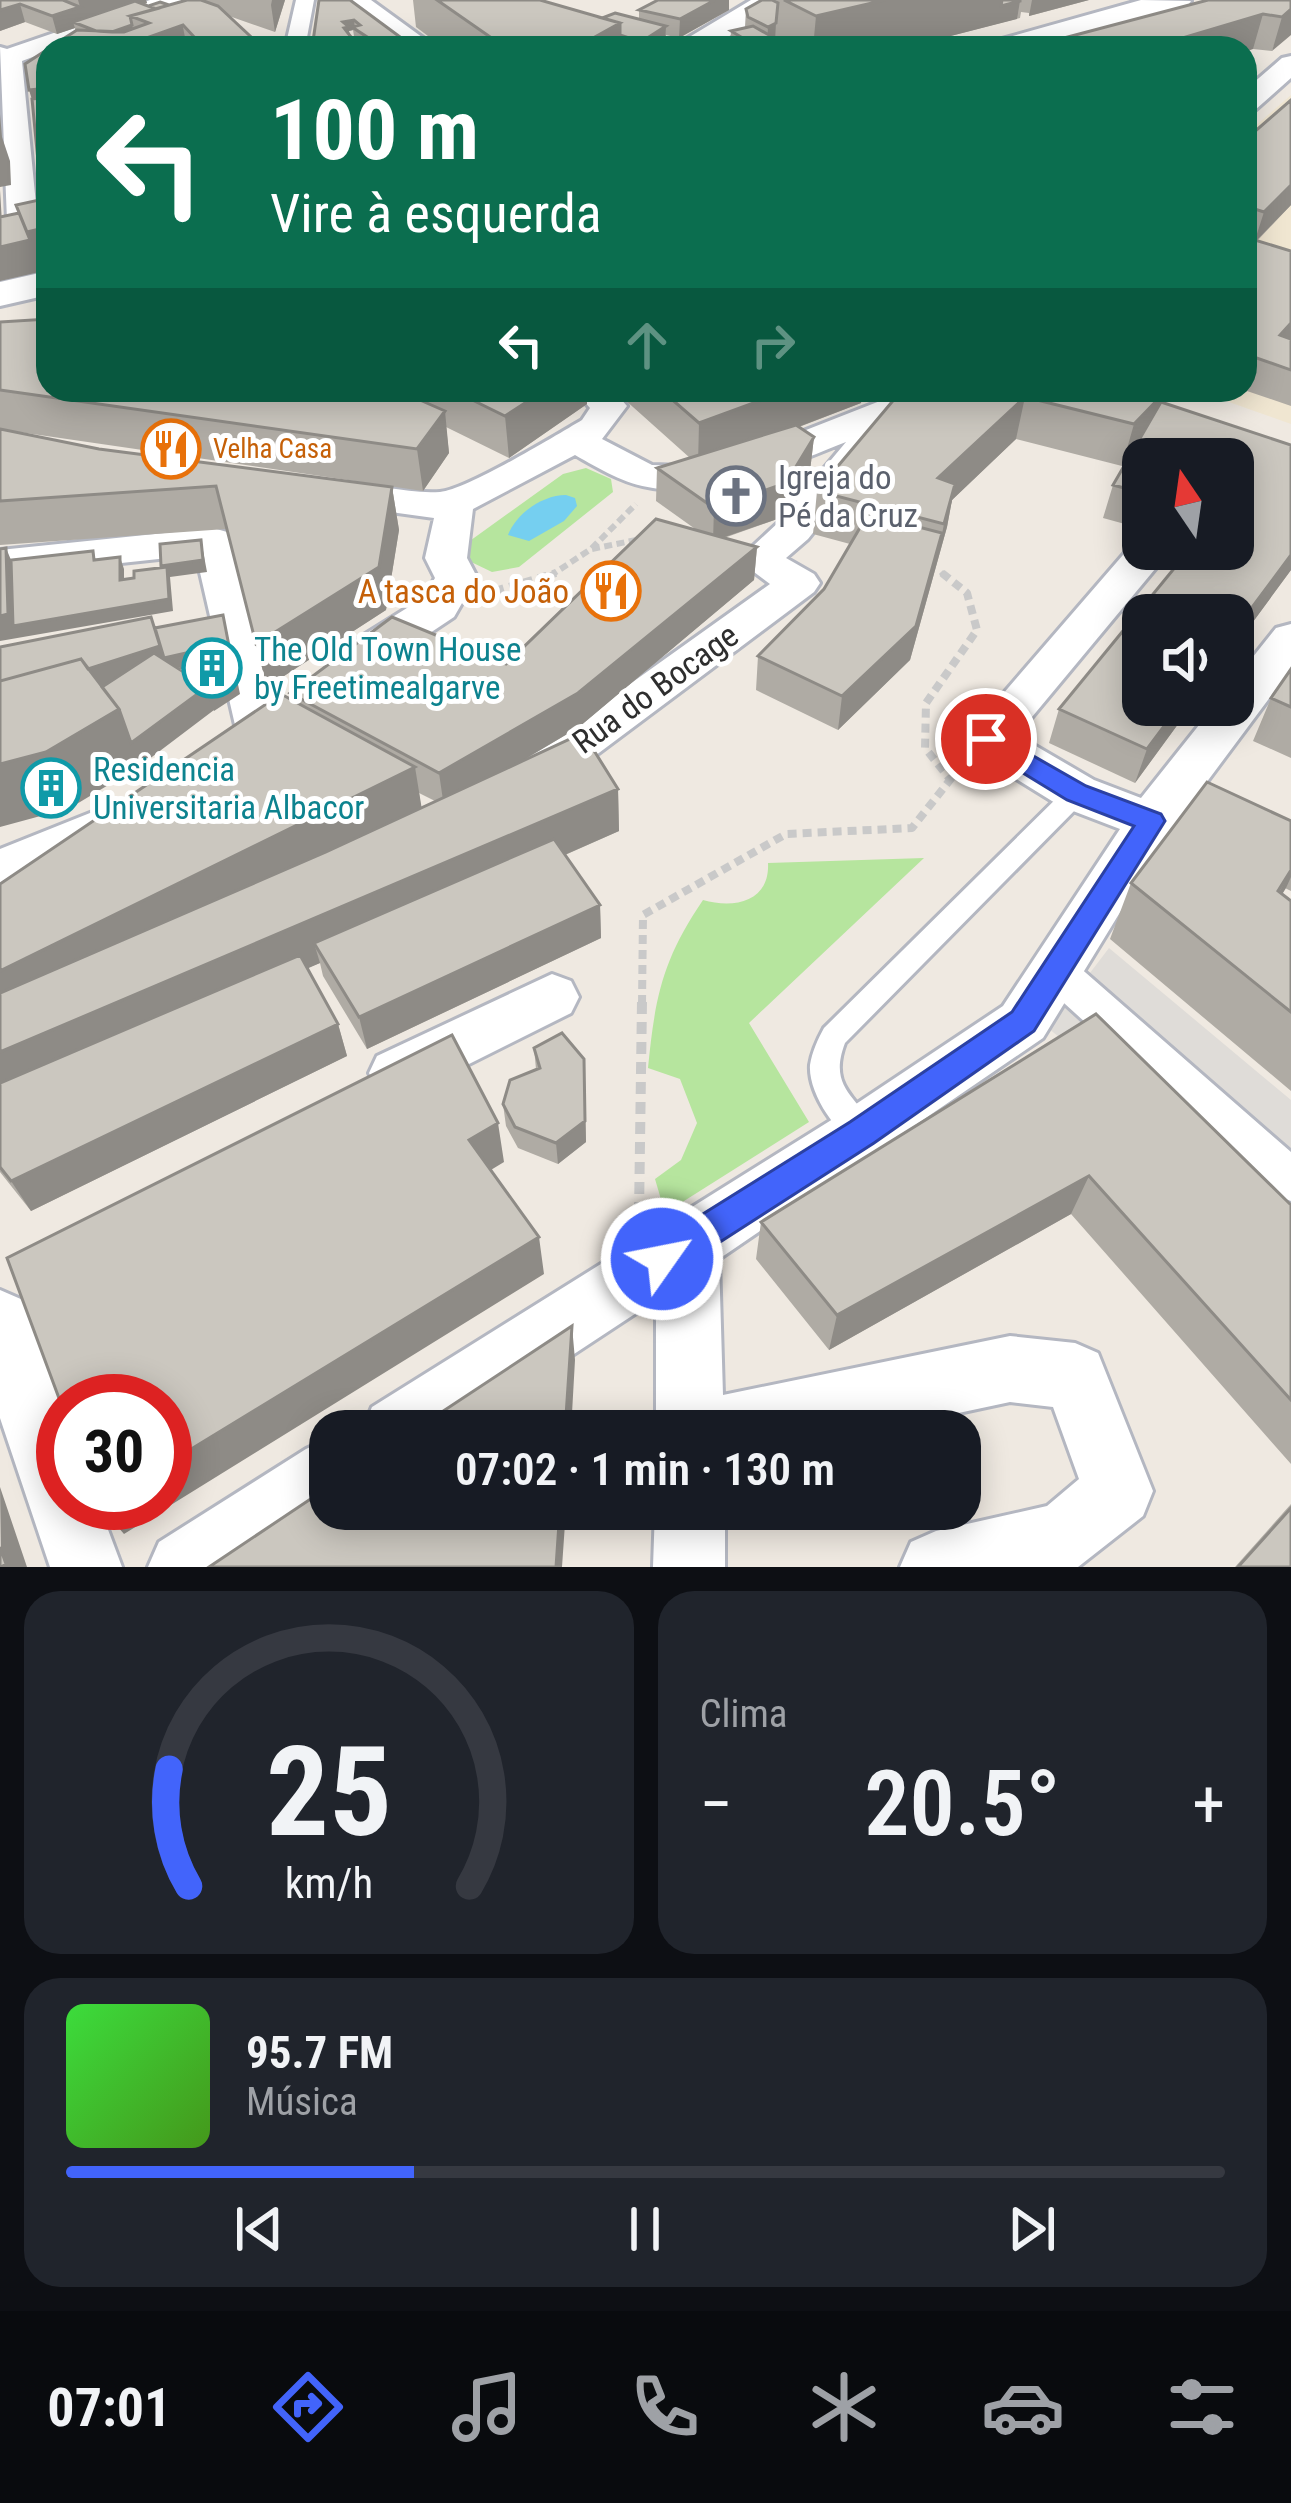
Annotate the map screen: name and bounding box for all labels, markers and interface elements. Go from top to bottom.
text: 100 m [270,81,479,180]
icon: left [72,84,228,240]
text: Vire à esquerda [270,182,602,245]
icon: left [488,312,554,378]
icon: ahead [614,312,680,378]
icon: right [740,312,806,378]
restaurant icon: Velha Casa [140,418,202,480]
place label: Velha Casa [213,433,332,465]
north arrow [1122,438,1254,570]
map controls [1122,438,1254,726]
place label: Igreja do Pé da Cruz [778,458,918,535]
church icon: Igreja do Pé da Cruz [705,465,767,527]
restaurant icon: A tasca do João [580,560,642,622]
place label: A tasca do João [358,572,569,611]
button: sound [1122,594,1254,726]
street label: Rua do Bocage [565,615,746,761]
place label: The Old Town House by Freetimealgarve [254,630,522,707]
building icon: The Old Town House by Freetimealgarve [181,637,243,699]
pin [935,688,1037,790]
icon: arrive [953,706,1019,772]
place label: Residencia Universitaria Albacor [93,750,364,827]
building icon: Residencia Universitaria Albacor [20,757,82,819]
position arrow [599,1196,725,1322]
speed limit sign: 30 [36,1374,192,1530]
text: 07:02 · 1 min · 130 m [455,1443,835,1496]
text: Clima [700,1691,788,1737]
text: 25 [266,1719,392,1865]
text: 20.5° [864,1752,1060,1857]
text: − [700,1766,733,1843]
text: + [1192,1766,1225,1843]
text: km/h [285,1857,373,1907]
text: 95.7 FM [246,2026,393,2079]
text: Música [246,2079,358,2125]
icon: previous [226,2196,292,2262]
icon: pause [612,2196,678,2262]
icon: next [999,2196,1065,2262]
icon: directions [266,2365,350,2449]
icon: music [445,2365,529,2449]
icon: phone [623,2365,707,2449]
icon: climate [802,2365,886,2449]
icon: car [981,2365,1065,2449]
icon: filters [1160,2365,1244,2449]
text: 07:01 [47,2376,171,2439]

